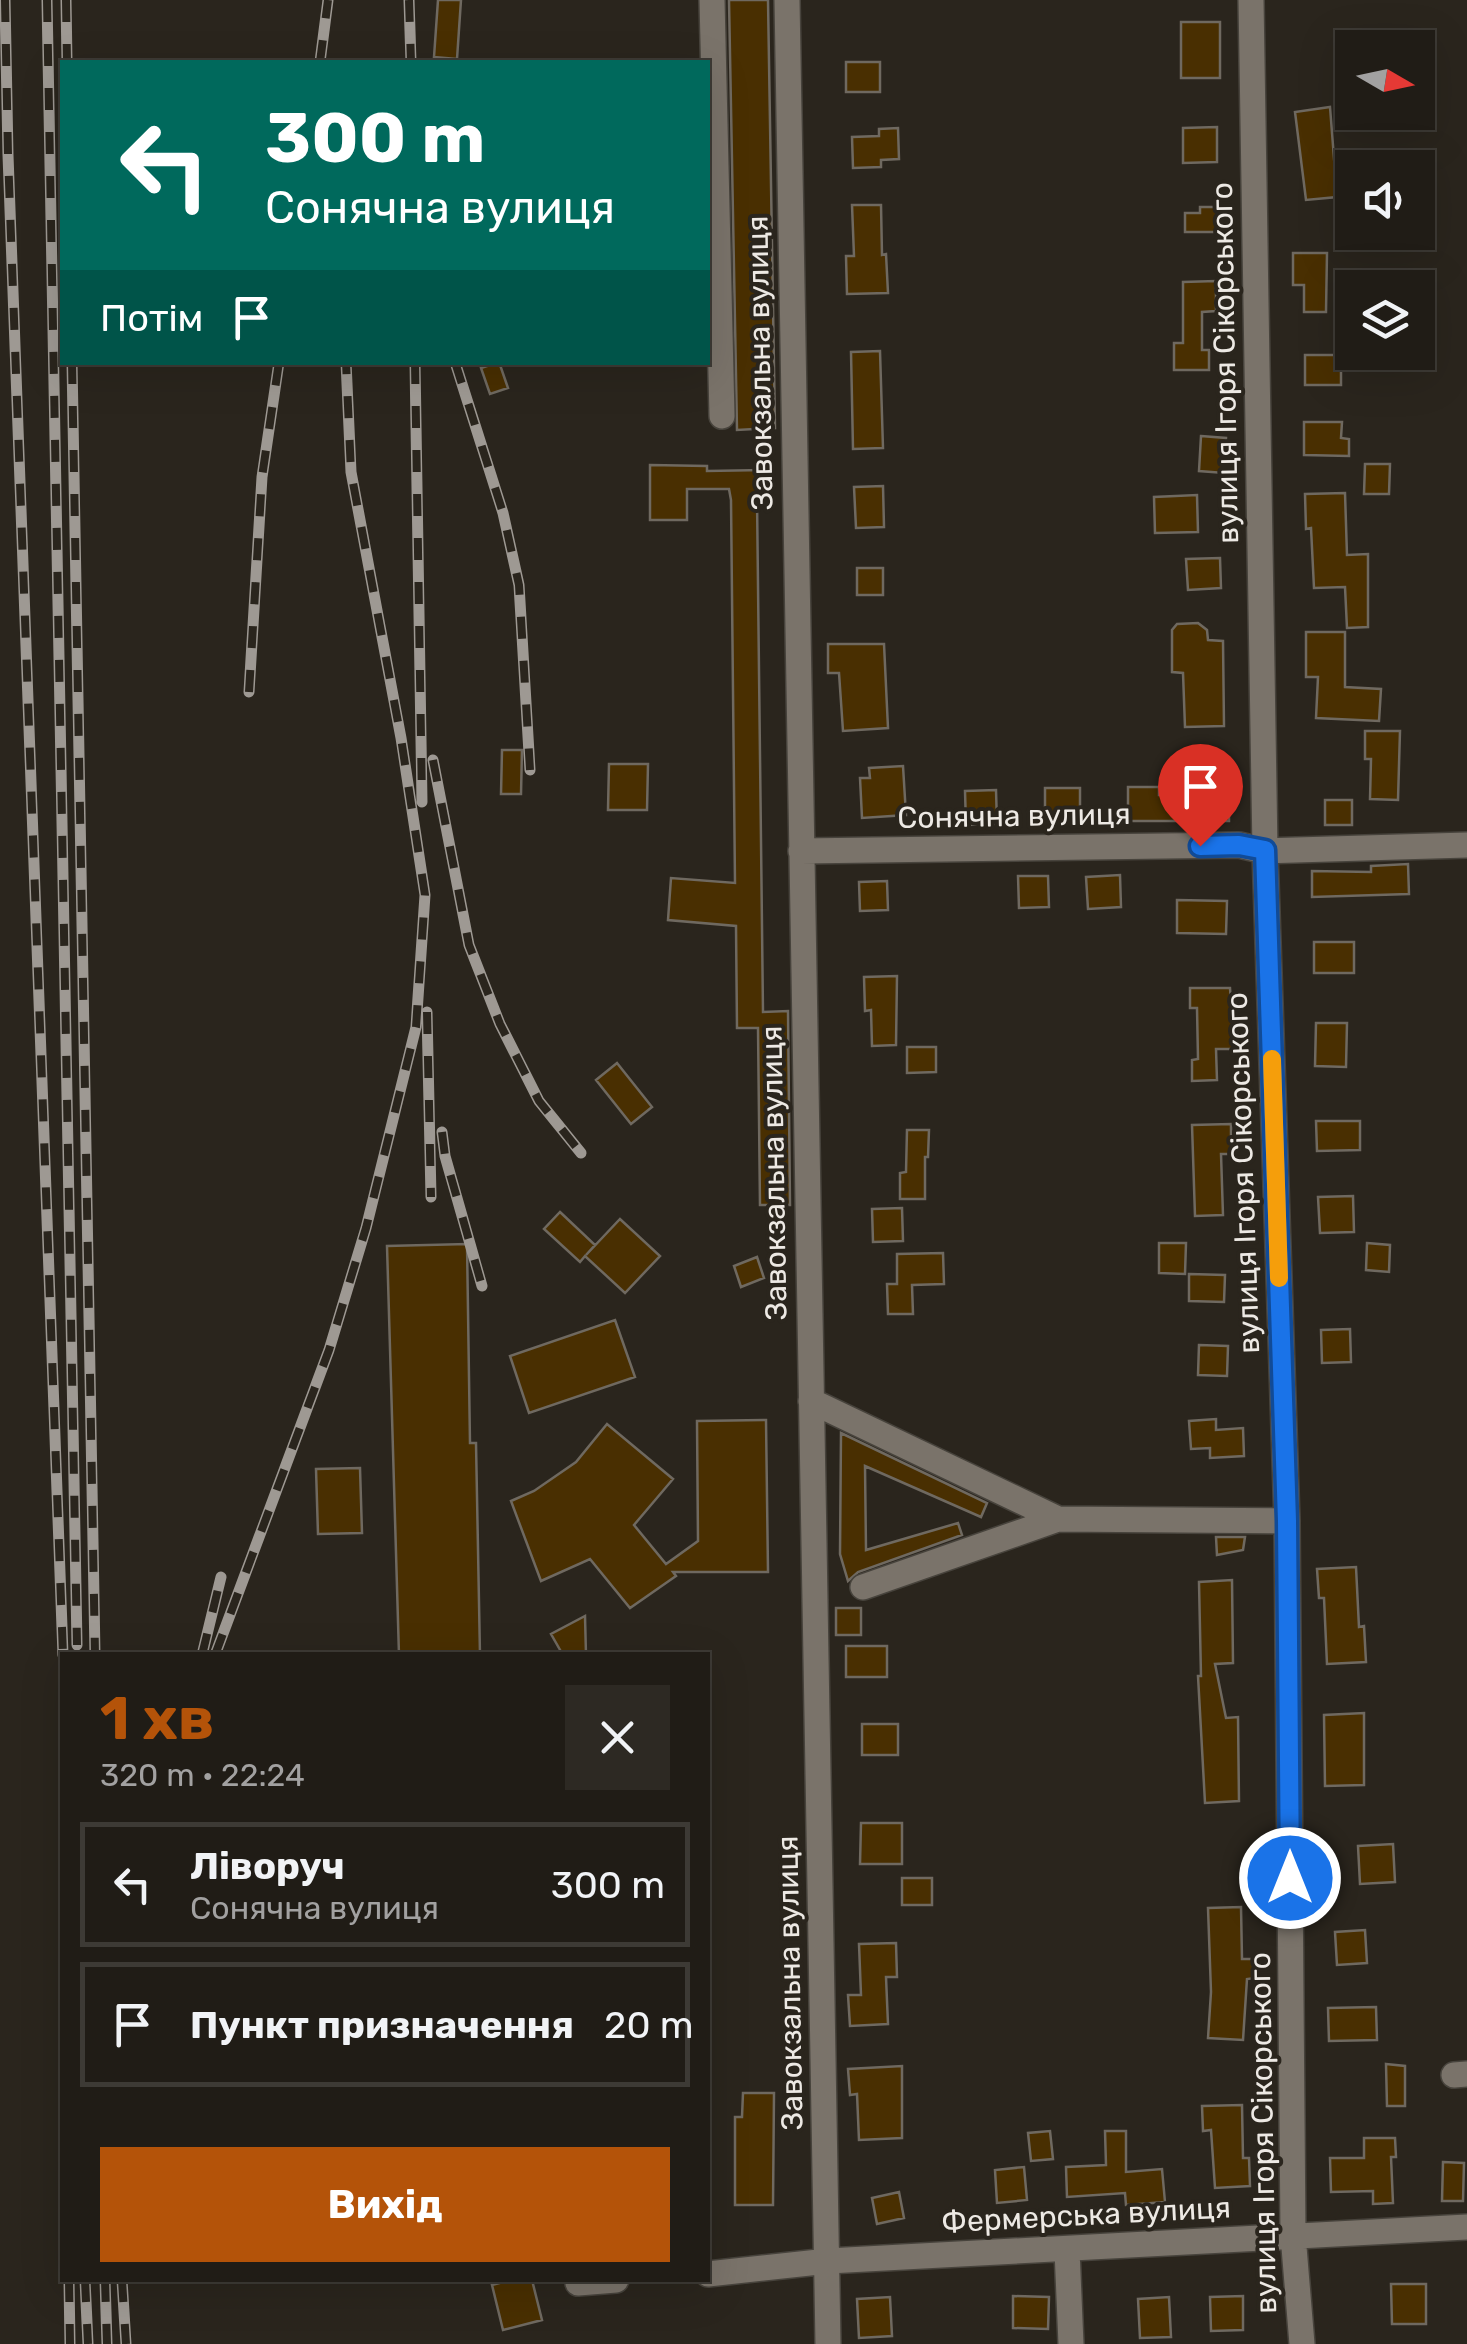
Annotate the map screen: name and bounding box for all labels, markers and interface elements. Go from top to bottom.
north arrow [1335,30,1435,130]
map controls [1335,30,1435,370]
text: 300 m [265,97,485,180]
icon: left [100,100,230,230]
button: sound [1335,150,1435,250]
text: Сонячна вулиця [265,181,615,234]
street label: вулиця Ігоря Сікорського [1204,182,1246,544]
street label: Завокзальна вулиця [739,215,781,511]
button: layers [1335,270,1435,370]
icon: arrive [224,290,279,345]
text: Потім [100,295,204,341]
pin [1158,744,1243,847]
icon: arrive [1173,759,1228,814]
street label: Сонячна вулиця [897,796,1131,836]
street label: вулиця Ігоря Сікорського [1219,992,1267,1354]
street label: Завокзальна вулиця [753,1025,795,1321]
text: 1 хв [100,1683,214,1754]
button: close [565,1685,670,1790]
text: 320 m · 22:24 [100,1756,305,1794]
position arrow [1238,1826,1342,1930]
street label: Завокзальна вулиця [769,1835,811,2131]
text: Ліворуч [190,1843,345,1889]
icon: left [105,1857,160,1912]
text: 300 m [551,1862,665,1908]
text: Сонячна вулиця [190,1889,439,1927]
street label: вулиця Ігоря Сікорського [1242,1952,1284,2314]
icon: arrive [105,1997,160,2052]
text: Пункт призначення [190,2002,574,2048]
text: 20 m [604,2002,694,2048]
button: Вихід [100,2147,670,2262]
street label: Фермерська вулиця [940,2189,1232,2241]

